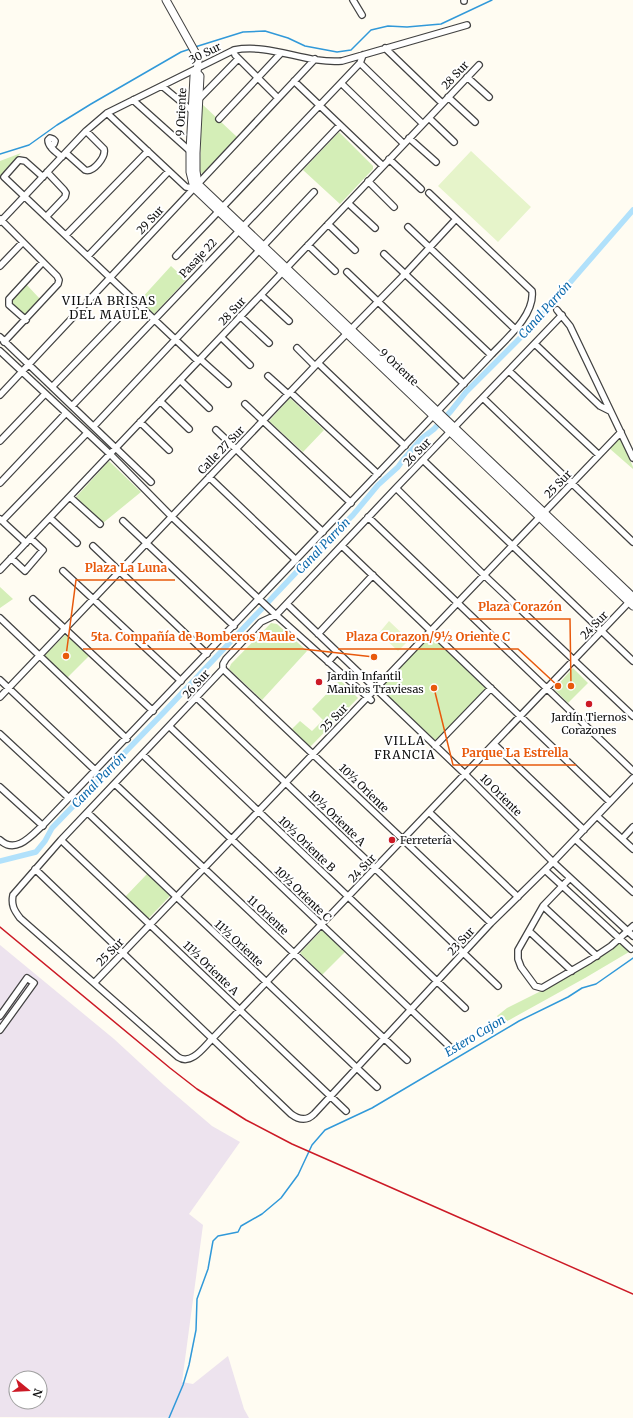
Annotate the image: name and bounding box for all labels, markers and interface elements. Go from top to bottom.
street label: 30 Sur [187,39,223,67]
street label: 28 Sur [438,58,472,92]
street label: 9 Oriente [173,87,189,137]
street label: 29 Sur [133,203,167,237]
street label: Pasaje 22 [176,235,220,281]
water label: Canal Parrón [515,278,574,341]
district label: VILLA BRISAS DEL MAULE [61,293,156,322]
street label: 28 Sur [215,294,249,328]
street label: 9 Oriente [377,345,422,389]
street label: Calle 27 Sur [195,423,247,477]
street label: 26 Sur [400,435,434,469]
street label: 25 Sur [541,467,575,501]
water label: Canal Parrón [292,515,353,577]
callout: Plaza La Luna [76,556,175,580]
text: Plaza La Luna [85,560,167,575]
callout: Plaza Corazón [470,595,570,619]
text: Plaza Corazón [478,599,562,614]
street label: 24 Sur [577,608,611,642]
callout: 5ta. Compañía de Bomberos Maule [83,625,303,649]
callout: Plaza Corazon/9½ Oriente C [338,625,518,649]
text: 5ta. Compañía de Bomberos Maule [91,629,296,644]
text: Plaza Corazon/9½ Oriente C [346,629,510,644]
street label: 26 Sur [180,667,213,701]
place label: Jardin Infantil Manitos Traviesas [326,669,424,696]
marker: Jardin Infantil Manitos Traviesas [314,677,324,687]
marker: Jardín Tiernos Corazones [584,699,594,709]
street label: 25 Sur [317,701,351,735]
place label: Jardín Tiernos Corazones [550,710,627,737]
district label: VILLA FRANCIA [374,733,436,762]
callout: Parque La Estrella [453,741,576,765]
text: Parque La Estrella [462,745,569,760]
water label: Canal Parrón [68,749,129,811]
street label: 10½ Oriente [336,761,392,815]
street label: 10 Oriente [477,771,525,819]
street label: 10½ Oriente A [306,787,369,849]
street label: 10½ Oriente B [276,813,339,875]
place label: Ferretería [400,833,452,847]
marker: Ferretería [387,835,397,845]
street label: 24 Sur [345,851,379,885]
street label: 10½ Oriente C [272,863,334,925]
street label: 11 Oriente [244,892,292,938]
street label: 11½ Oriente [212,917,266,969]
street label: 23 Sur [445,924,477,958]
street label: 25 Sur [93,935,127,969]
street label: 11½ Oriente A [180,938,242,998]
water label: Estero Cajon [442,1012,508,1059]
north arrow [8,1370,48,1410]
text: N [29,1387,46,1400]

